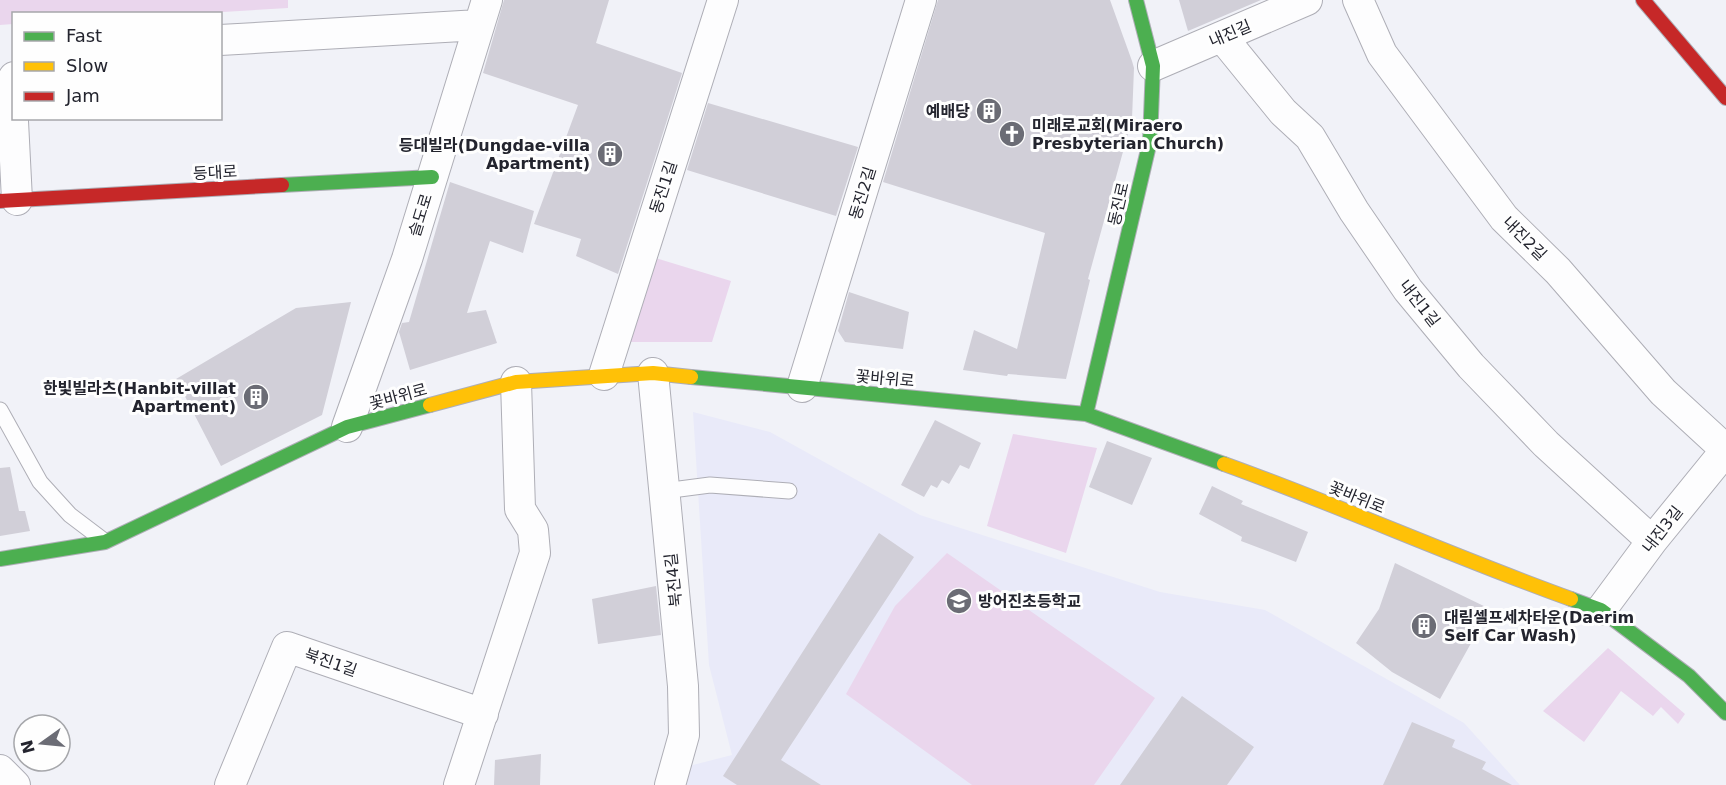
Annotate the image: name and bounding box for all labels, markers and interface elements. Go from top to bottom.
legend [12,12,222,120]
street label: 내진길 [1206,16,1254,51]
text: Fast [66,25,102,46]
text: Slow [66,55,108,76]
text: Jam [65,85,100,106]
building icon: 예배당 [974,96,1004,126]
place label: 예배당 [926,102,970,121]
place label: 미래로교회(Miraero Presbyterian Church) [1032,116,1224,153]
church icon: 미래로교회(Miraero Presbyterian Church) [997,119,1027,149]
place label: 등대빌라(Dungdae-villa Apartment) [399,136,590,173]
building icon: 등대빌라(Dungdae-villa Apartment) [595,139,625,169]
street label: 동진1길 [646,158,681,216]
street label: 등대로 [192,162,238,183]
street label: 동진2길 [845,164,880,222]
street label: 동진로 [1104,180,1133,228]
street label: 슬도로 [405,191,436,239]
street label: 내진2길 [1499,212,1551,264]
street label: 내진1길 [1395,276,1444,331]
street label: 꽃바위로 [855,366,915,391]
place label: 한빛빌라츠(Hanbit-villat Apartment) [43,379,236,416]
street label: 꽃바위로 [367,380,429,413]
building icon: 한빛빌라츠(Hanbit-villat Apartment) [241,382,271,412]
street label: 꽃바위로 [1326,478,1388,517]
street label: 내진3길 [1638,502,1687,557]
street label: 북진4길 [661,552,686,608]
school or university icon: 방어진초등학교 [944,586,974,616]
place label: 방어진초등학교 [978,592,1081,611]
place label: 대림셀프세차타운(Daerim Self Car Wash) [1444,608,1634,645]
building icon: 대림셀프세차타운(Daerim Self Car Wash) [1409,611,1439,641]
street label: 북진1길 [302,645,360,680]
north arrow [12,713,72,773]
text: N [17,738,39,756]

